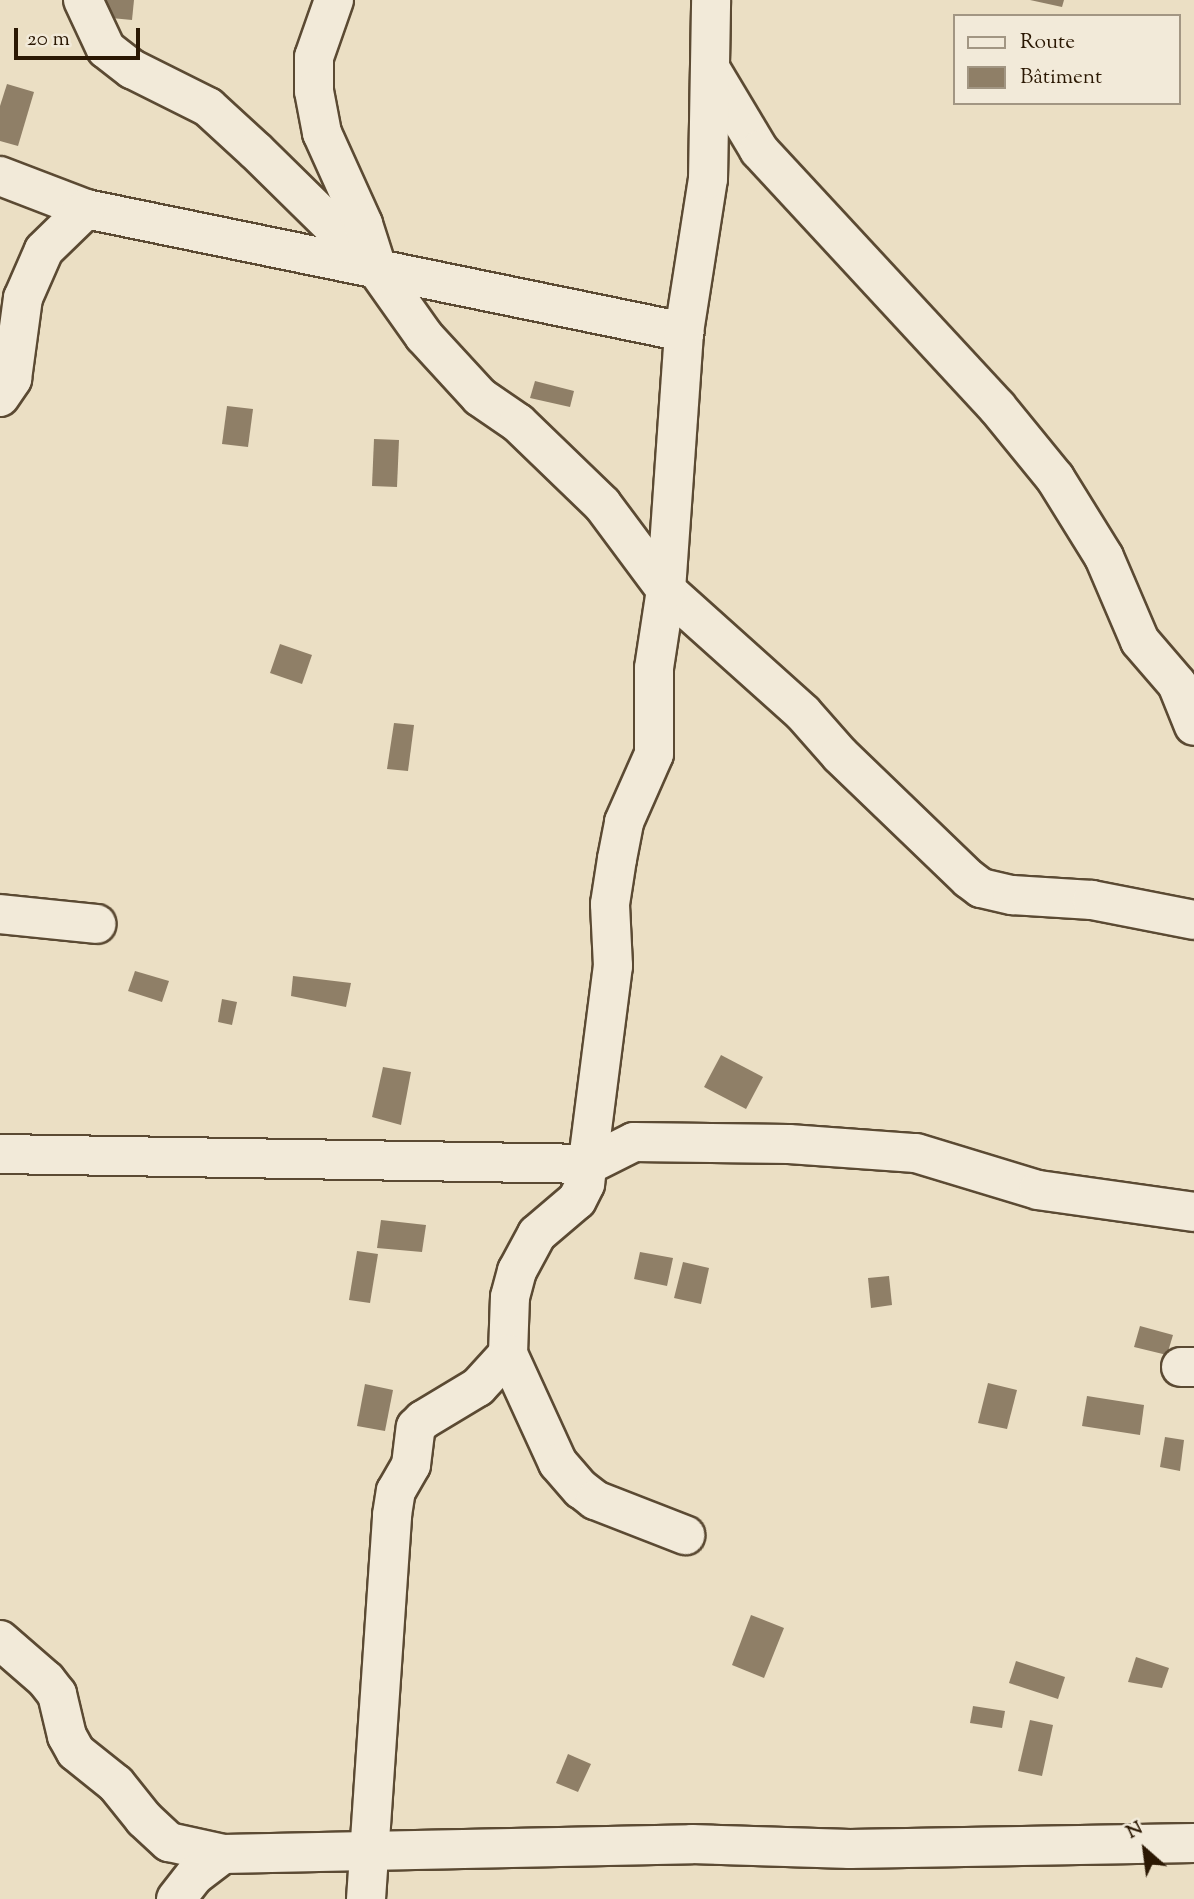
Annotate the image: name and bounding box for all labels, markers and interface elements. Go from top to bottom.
scale bar [18,14,144,58]
legend [953,14,1180,105]
text: 20 m [27,25,70,55]
text: Route [1020,28,1075,58]
text: Bâtiment [1020,63,1102,93]
north arrow [1110,1815,1180,1885]
text: N [1122,1816,1148,1847]

